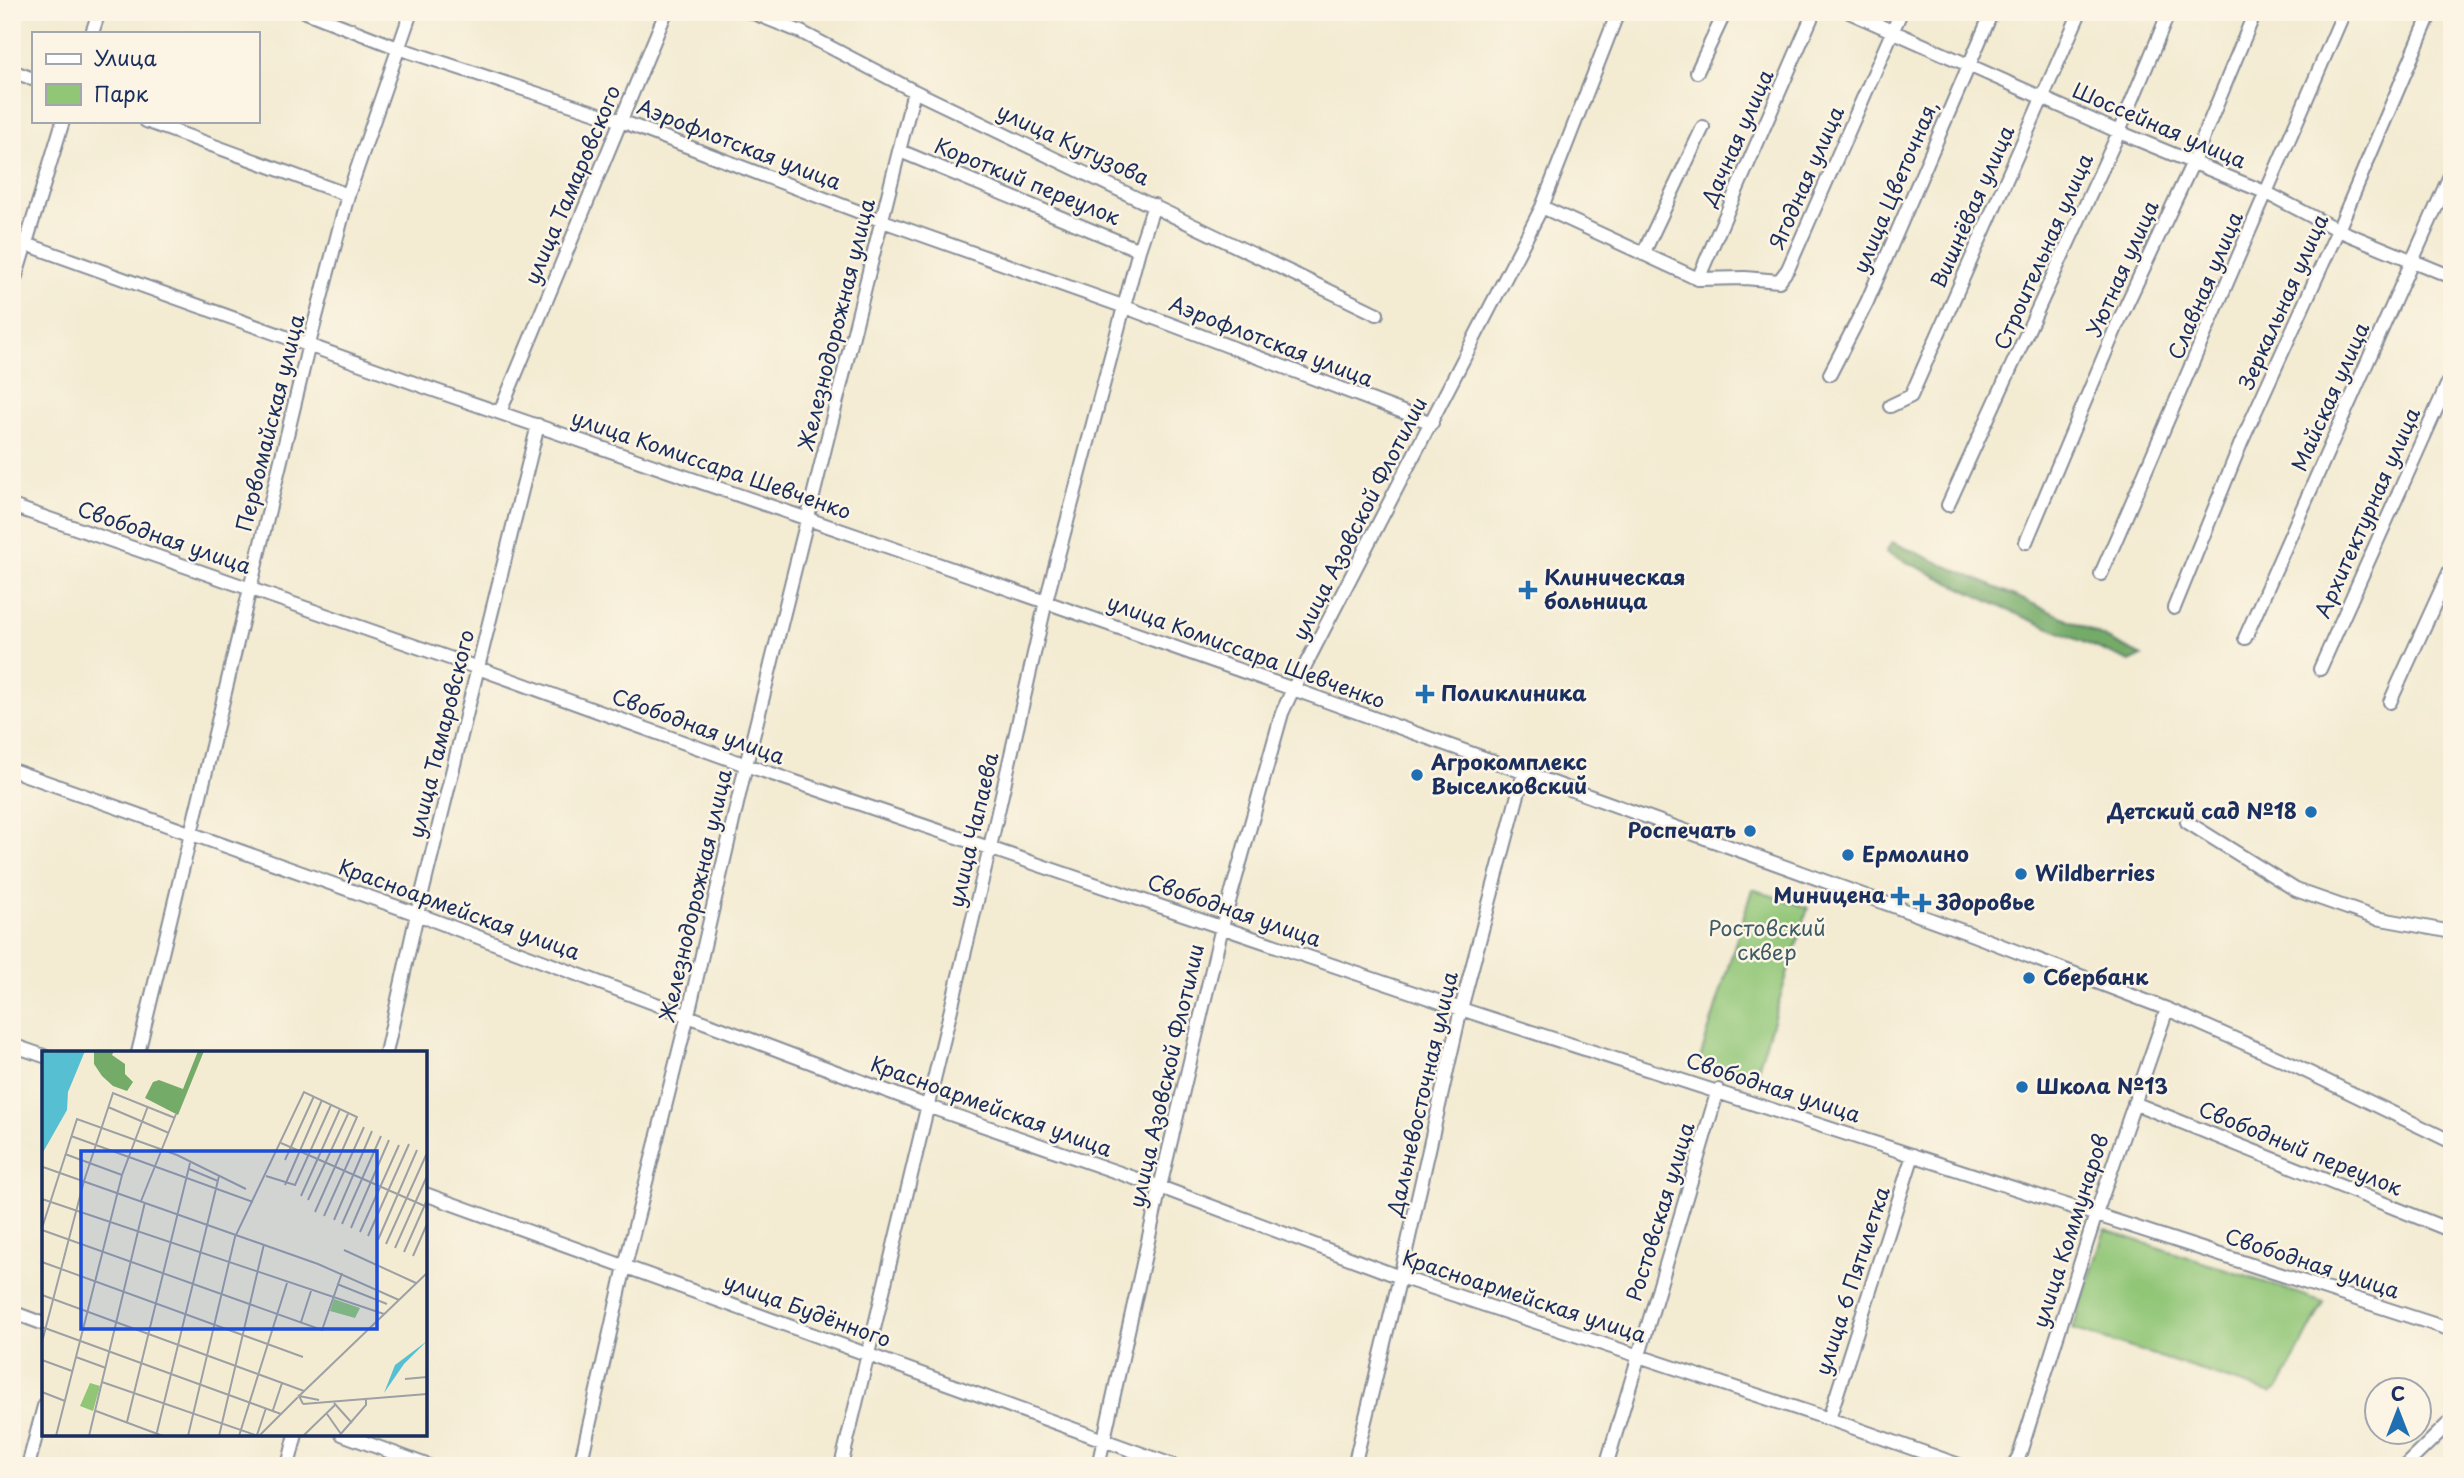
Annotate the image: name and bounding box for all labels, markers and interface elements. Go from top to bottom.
legend [32,32,259,122]
text: Улица [94,41,157,73]
street label: Дачная улица [1691,63,1781,211]
street label: Шоссейная улица [2068,73,2252,176]
text: Парк [94,77,149,109]
street label: улица Тамаровского [515,80,628,289]
street label: Аэрофлотская улица [633,89,847,197]
street label: улица Кутузова [992,94,1155,193]
street label: улица Цветочная, [1843,95,1945,278]
street label: Ягодная улица [1759,100,1851,254]
street label: Вишнёвая улица [1921,119,2022,293]
street label: Короткий переулок [930,128,1126,232]
street label: Строительная улица [1984,147,2100,355]
street label: Железнодорожная улица [788,194,882,454]
street label: Уютная улица [2077,194,2166,342]
street label: Славная улица [2159,205,2250,364]
street label: Зеркальная улица [2229,207,2336,394]
street label: Аэрофлотская улица [1165,286,1379,394]
street label: Первомайская улица [227,310,312,534]
street label: Майская улица [2282,316,2377,476]
street label: улица Азовской Флотилии [1283,391,1434,646]
street label: улица Комиссара Шевченко [567,400,856,526]
street label: Архитектурная улица [2305,401,2427,623]
street label: Свободная улица [73,491,257,581]
place label: Клиническая больница [1544,560,1686,616]
marker: Клиническая больница [1518,580,1538,600]
street label: улица Комиссара Шевченко [1103,585,1390,715]
street label: улица Тамаровского [399,626,481,841]
place label: Поликлиника [1441,676,1587,708]
street label: Свободная улица [608,679,790,772]
marker: Поликлиника [1415,684,1435,704]
place label: Агрокомплекс Выселковский [1430,745,1587,801]
street label: улица Чапаева [939,749,1005,910]
street label: Железнодорожная улица [649,765,739,1025]
marker: Агрокомплекс Выселковский [1409,767,1425,783]
place label: Детский сад №18 [2107,794,2297,826]
marker: Детский сад №18 [2303,804,2319,820]
place label: Роспечать [1627,813,1736,845]
marker: Роспечать [1742,823,1758,839]
place label: Ермолино [1862,837,1969,869]
marker: Ермолино [1840,847,1856,863]
street label: Красноармейская улица [334,850,586,967]
place label: Wildberries [2035,856,2155,888]
street label: Свободная улица [1143,864,1327,954]
marker: Wildberries [2013,866,2029,882]
place label: Миницена [1773,878,1886,910]
place label: Здоровье [1935,885,2035,917]
marker: Миницена [1892,888,1908,904]
marker: Здоровье [1914,895,1930,911]
park label: Ростовский сквер [1708,911,1826,967]
street label: улица Азовской Флотилии [1119,941,1211,1211]
place label: Сбербанк [2043,960,2149,992]
street label: Дальневосточная улица [1377,967,1465,1220]
marker: Сбербанк [2021,970,2037,986]
street label: Свободная улица [1682,1043,1866,1130]
street label: Красноармейская улица [866,1047,1118,1164]
inset map [42,1051,427,1436]
place label: Школа №13 [2036,1069,2168,1101]
marker: Школа №13 [2014,1079,2030,1095]
street label: Свободный переулок [2194,1092,2408,1203]
street label: Ростовская улица [1617,1117,1702,1305]
street label: улица Коммунаров [2023,1129,2116,1331]
street label: улица 6 Пятилетка [1806,1181,1897,1379]
street label: Свободная улица [2221,1219,2405,1306]
street label: Красноармейская улица [1398,1241,1651,1350]
street label: улица Будённого [719,1264,896,1354]
north arrow [2362,1376,2432,1446]
text: С [2391,1379,2405,1407]

